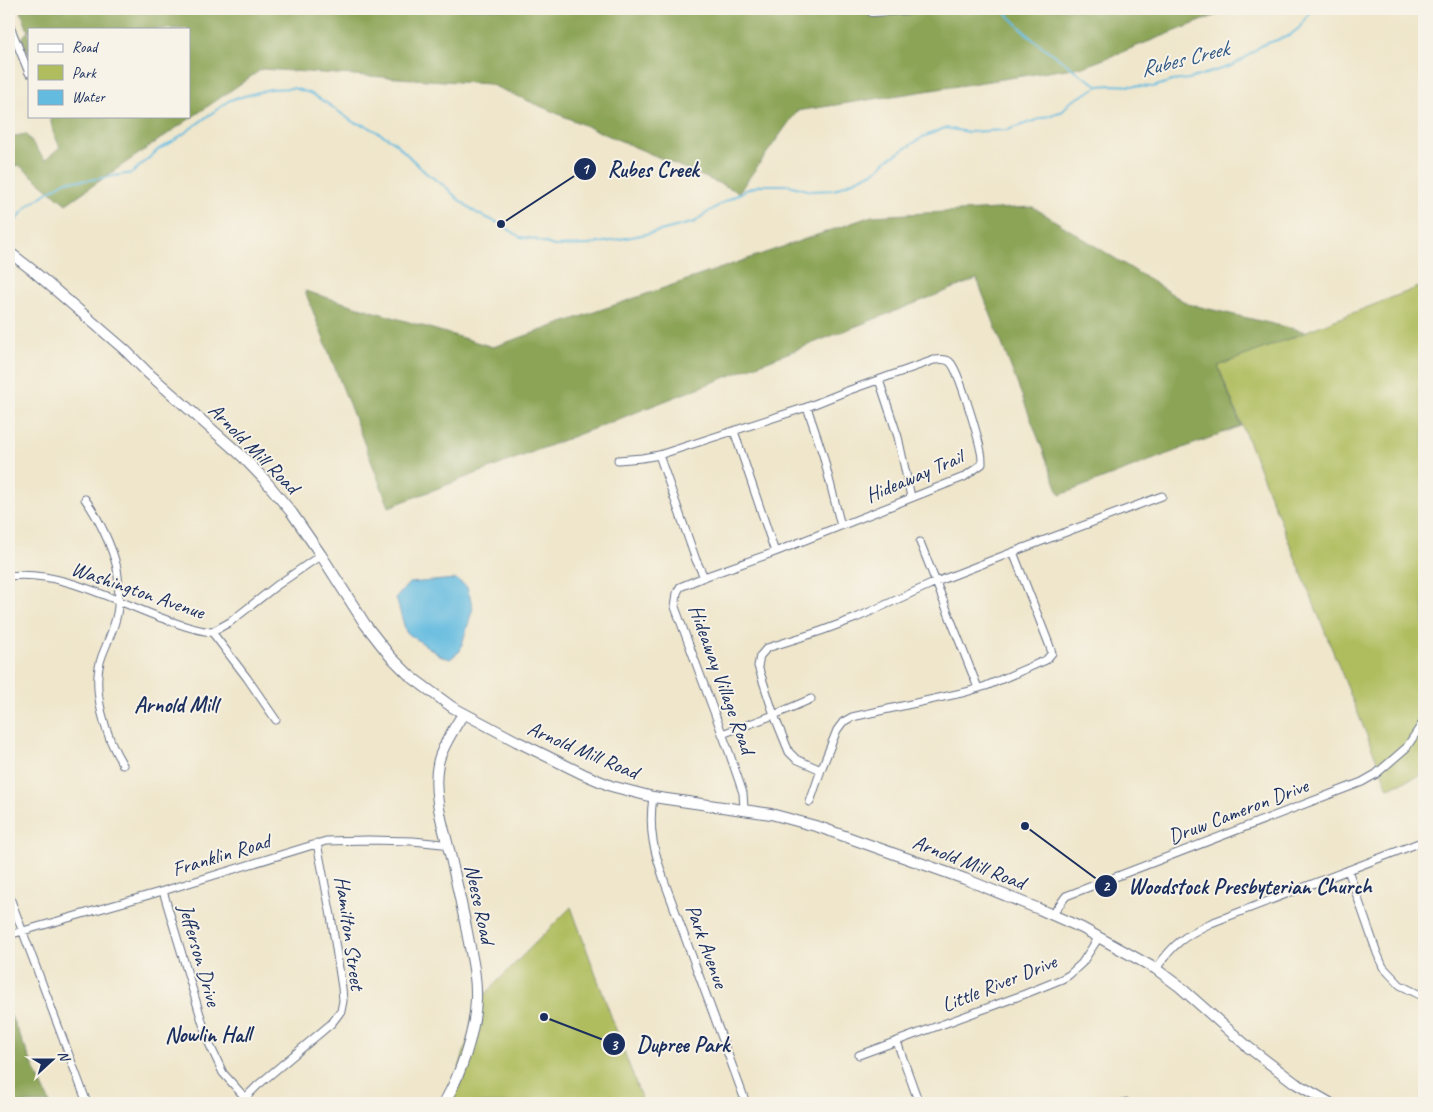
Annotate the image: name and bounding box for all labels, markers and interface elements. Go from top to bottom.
legend [28,28,190,118]
water label: Rubes Creek [1137,34,1235,83]
text: Road [72,38,99,57]
text: Park [72,64,97,83]
text: Water [72,88,106,107]
callout: Rubes Creek [573,151,709,188]
text: Rubes Creek [607,156,700,184]
text: 1 [582,160,591,179]
street label: Arnold Mill Road [203,397,308,502]
street label: Hideaway Trail [861,443,970,508]
street label: Washington Avenue [68,555,209,625]
street label: Hideaway Village Road [683,601,762,761]
district label: Arnold Mill [134,691,222,719]
street label: Arnold Mill Road [524,715,646,787]
street label: Druw Cameron Drive [1164,772,1313,850]
street label: Franklin Road [169,827,276,882]
street label: Arnold Mill Road [909,829,1032,897]
street label: Neese Road [459,862,502,950]
callout: Woodstock Presbyterian Church [1093,867,1382,904]
text: Woodstock Presbyterian Church [1128,873,1373,901]
street label: Hamilton Street [329,875,371,994]
text: 2 [1103,877,1111,896]
street label: Jefferson Drive [173,900,227,1010]
street label: Park Avenue [680,901,735,993]
street label: Little River Drive [938,948,1061,1018]
district label: Nowlin Hall [165,1021,255,1049]
callout: Dupree Park [602,1026,740,1063]
text: Dupree Park [637,1031,731,1059]
north arrow [28,1034,78,1084]
text: 3 [611,1036,619,1055]
text: N [54,1048,74,1065]

